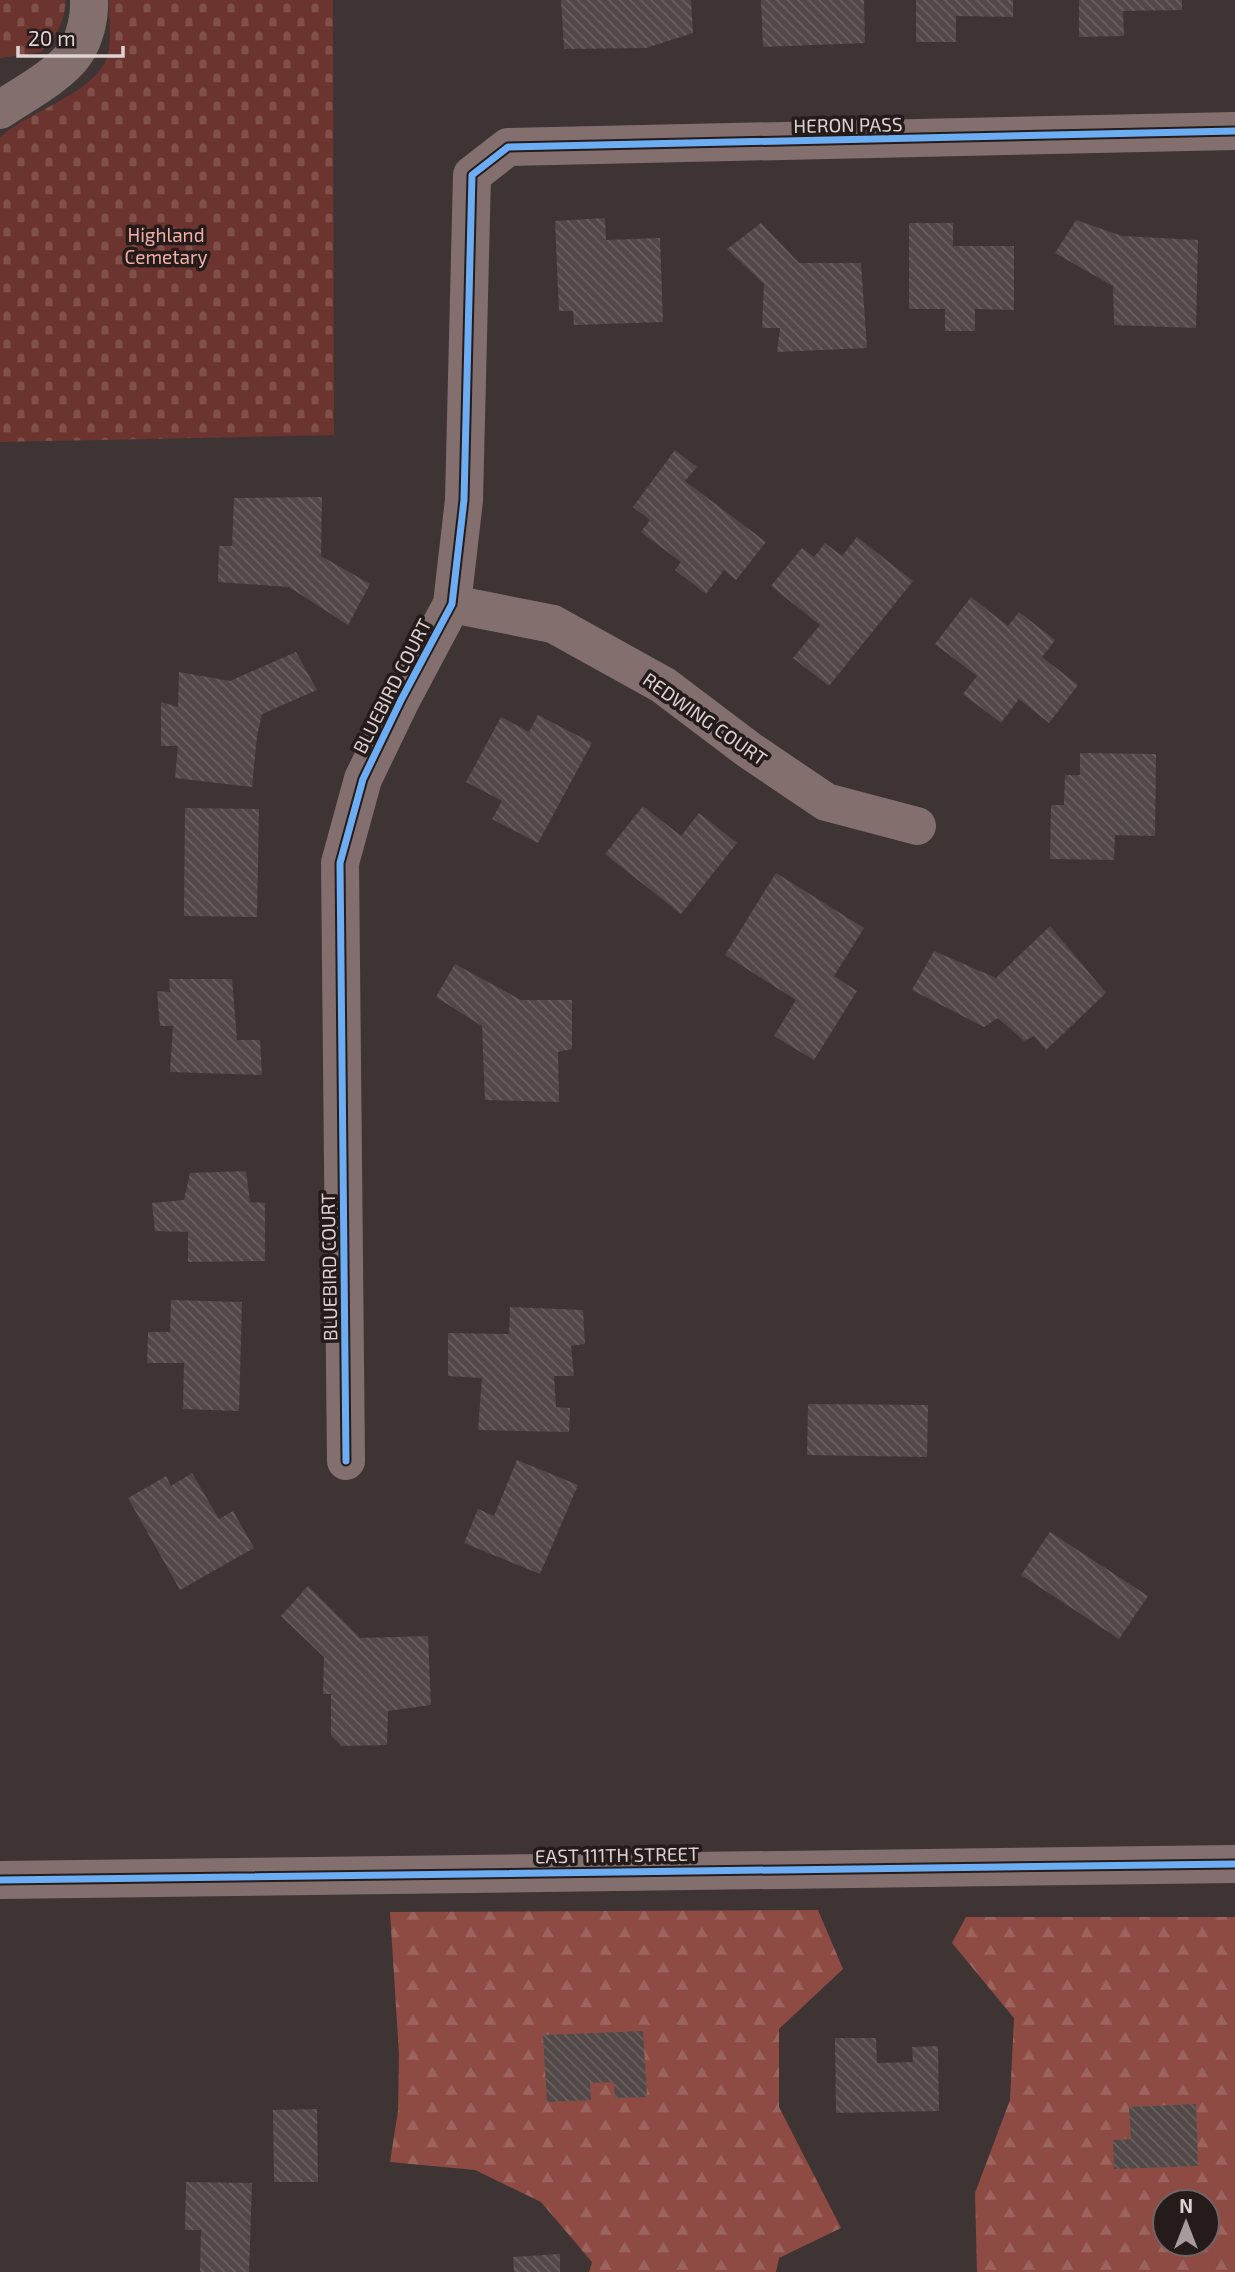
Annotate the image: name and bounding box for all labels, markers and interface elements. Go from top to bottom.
scale bar [18,14,122,58]
text: 20 m [28,25,76,50]
street label: HERON PASS [793,112,903,137]
park label: Highland Cemetary [124,223,208,268]
street label: BLUEBIRD COURT [348,614,435,757]
street label: REDWING COURT [639,667,772,770]
street label: BLUEBIRD COURT [316,1193,341,1341]
street label: EAST 111TH STREET [535,1842,699,1867]
north arrow [1151,2188,1221,2258]
text: N [1179,2194,1193,2217]

